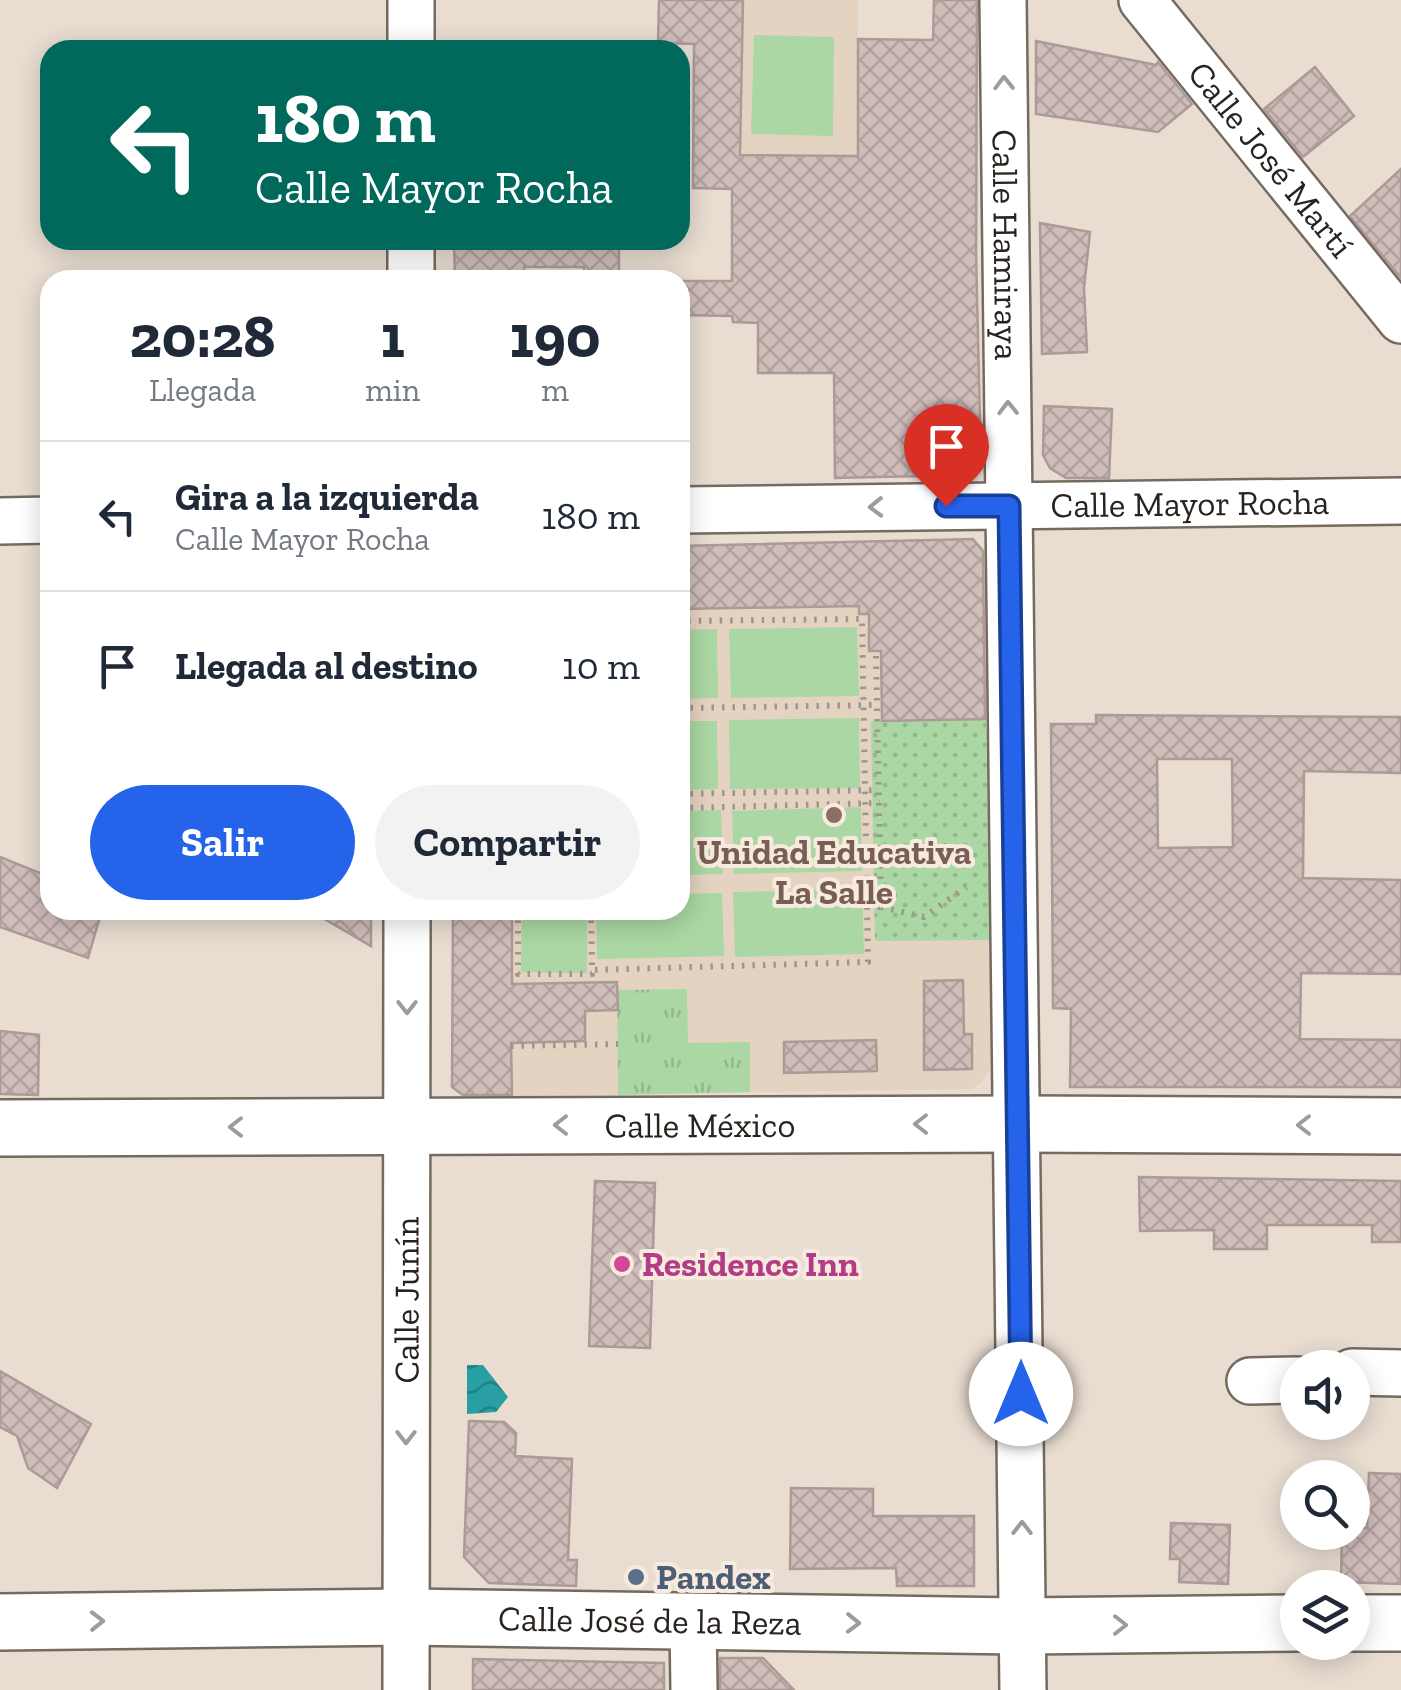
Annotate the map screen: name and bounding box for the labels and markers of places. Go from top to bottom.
pin [904,404,989,507]
marker: Unidad Educativa La Salle [823,804,845,826]
place label: Unidad Educativa La Salle [697,831,972,913]
place label: Residence Inn [642,1243,859,1285]
marker: Residence Inn [611,1253,633,1275]
place label: Pandex [656,1556,771,1598]
marker: Pandex [625,1566,647,1588]

